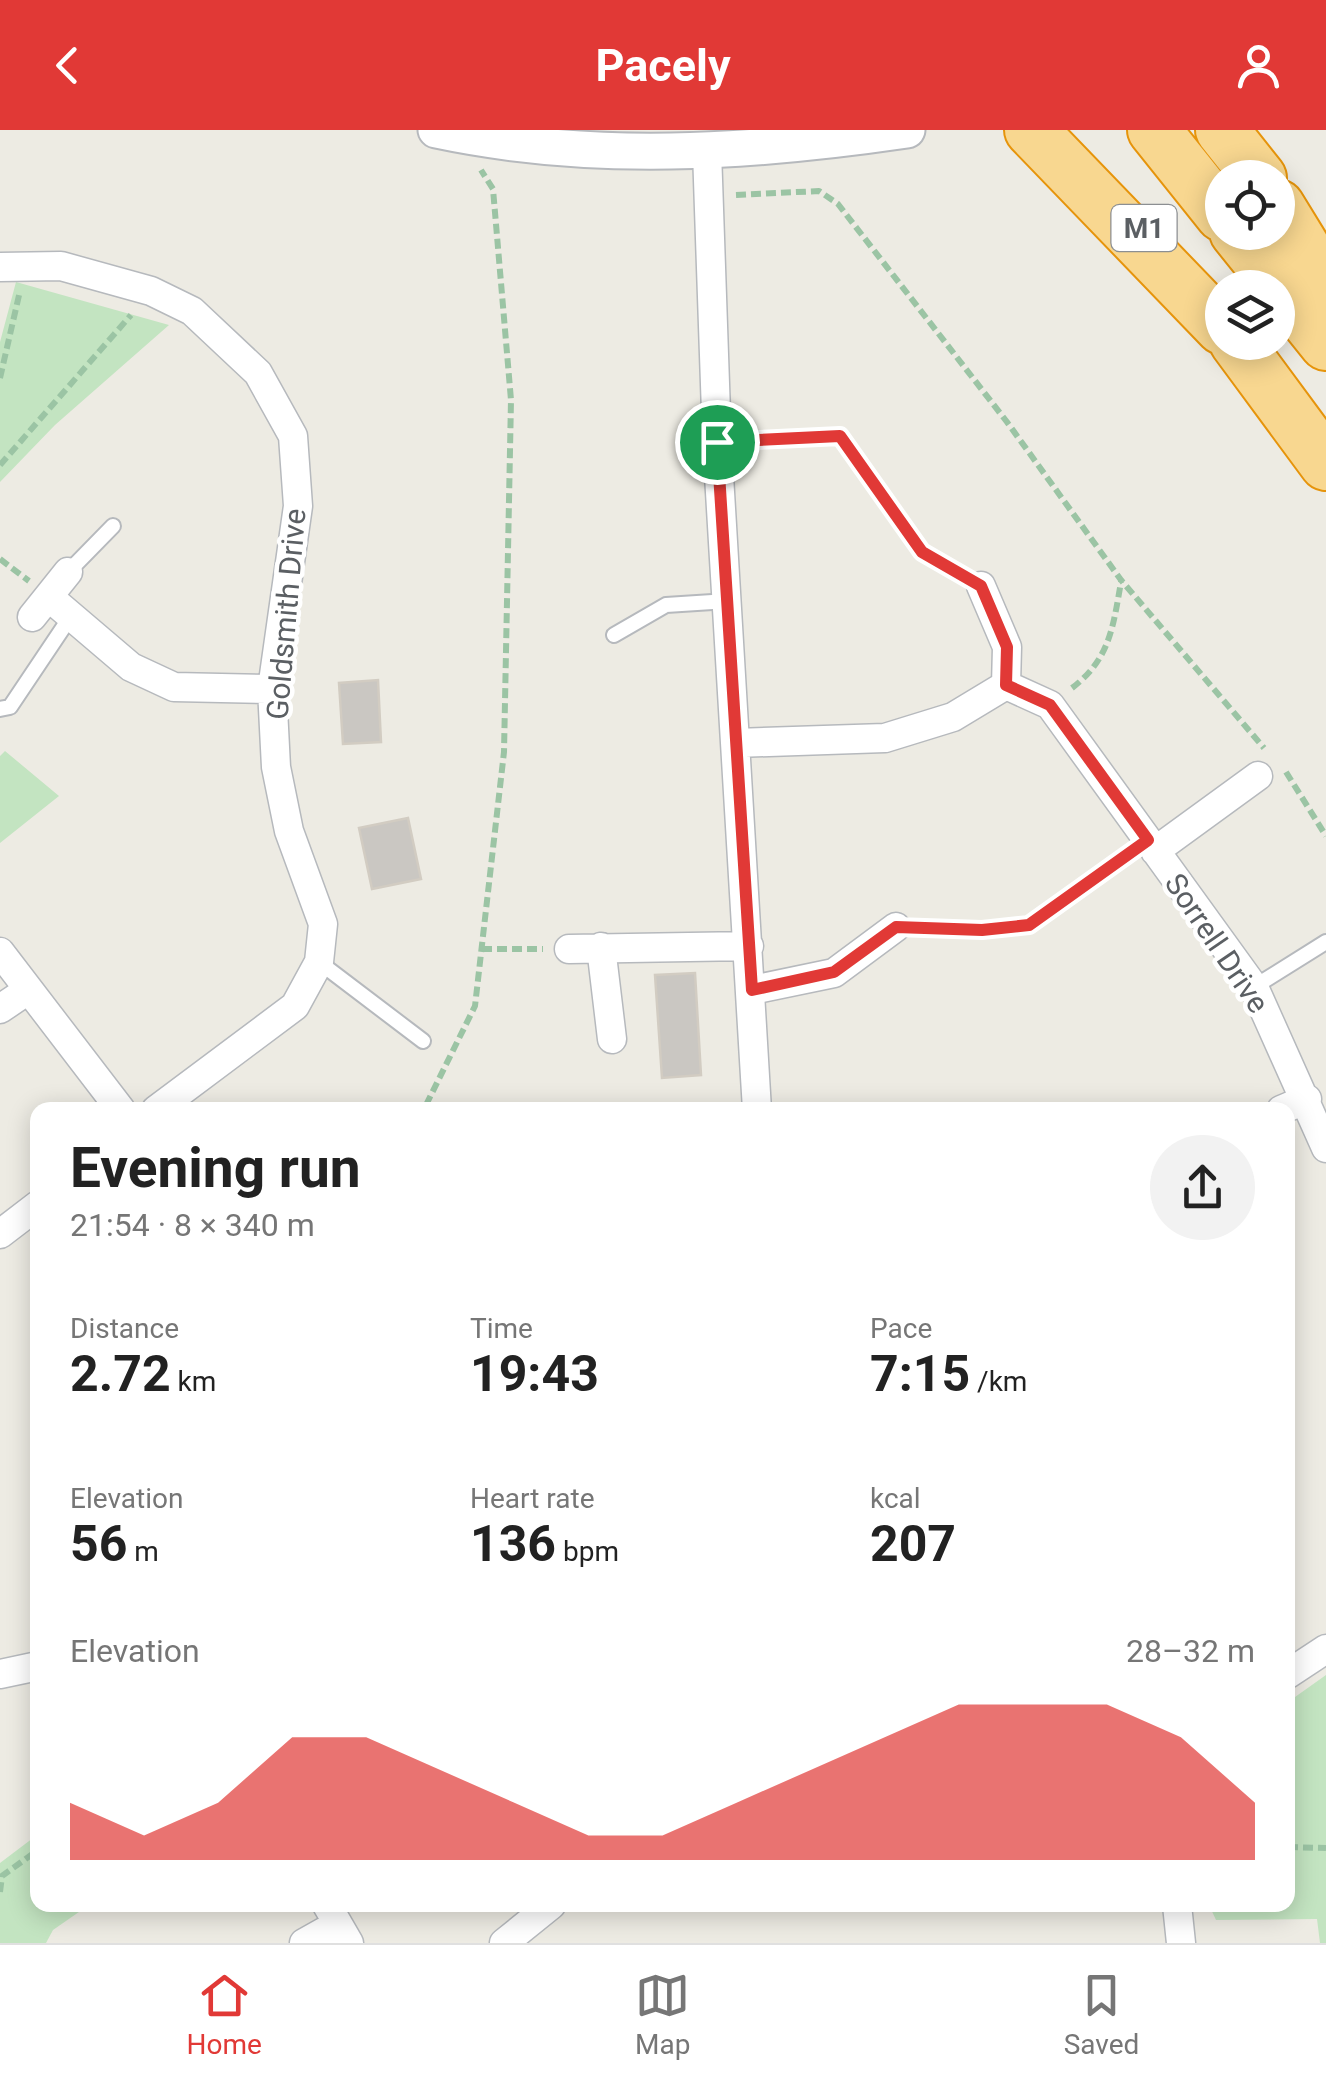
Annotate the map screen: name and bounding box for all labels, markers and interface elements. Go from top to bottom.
icon: back [40,38,95,93]
icon: person [1231,38,1286,93]
text: Pacely [595,39,731,92]
map controls [1205,160,1295,360]
button: locate [1205,160,1295,250]
road number: M1 [1112,205,1176,251]
button: layers [1205,270,1295,360]
pin [675,400,760,485]
icon: arrive [690,415,745,470]
street label: Goldsmith Drive [259,507,313,721]
street label: Sorrell Drive [1158,867,1276,1019]
button: share [1150,1135,1255,1240]
text: Evening run [70,1136,361,1200]
text: 21:54 · 8 × 340 m [70,1206,315,1244]
text: Distance [70,1312,179,1345]
text: Time [470,1312,533,1345]
text: Pace [870,1312,932,1345]
text: 2.72 [70,1345,171,1403]
text: 19:43 [470,1345,599,1403]
text: 7:15 [870,1345,970,1403]
text: km [171,1365,216,1398]
text: /km [970,1365,1027,1398]
text: Elevation [70,1482,183,1515]
text: Heart rate [470,1482,595,1515]
text: kcal [870,1482,921,1515]
text: 56 [70,1515,127,1573]
text: 136 [470,1515,556,1573]
text: 207 [870,1515,956,1573]
text: m [127,1535,159,1568]
text: bpm [556,1535,619,1568]
text: Elevation [70,1632,200,1670]
text: 28–32 m [1126,1632,1255,1670]
tab: Home [187,1968,262,2061]
tab: Map [635,1968,691,2061]
tab: Saved [1064,1968,1139,2061]

